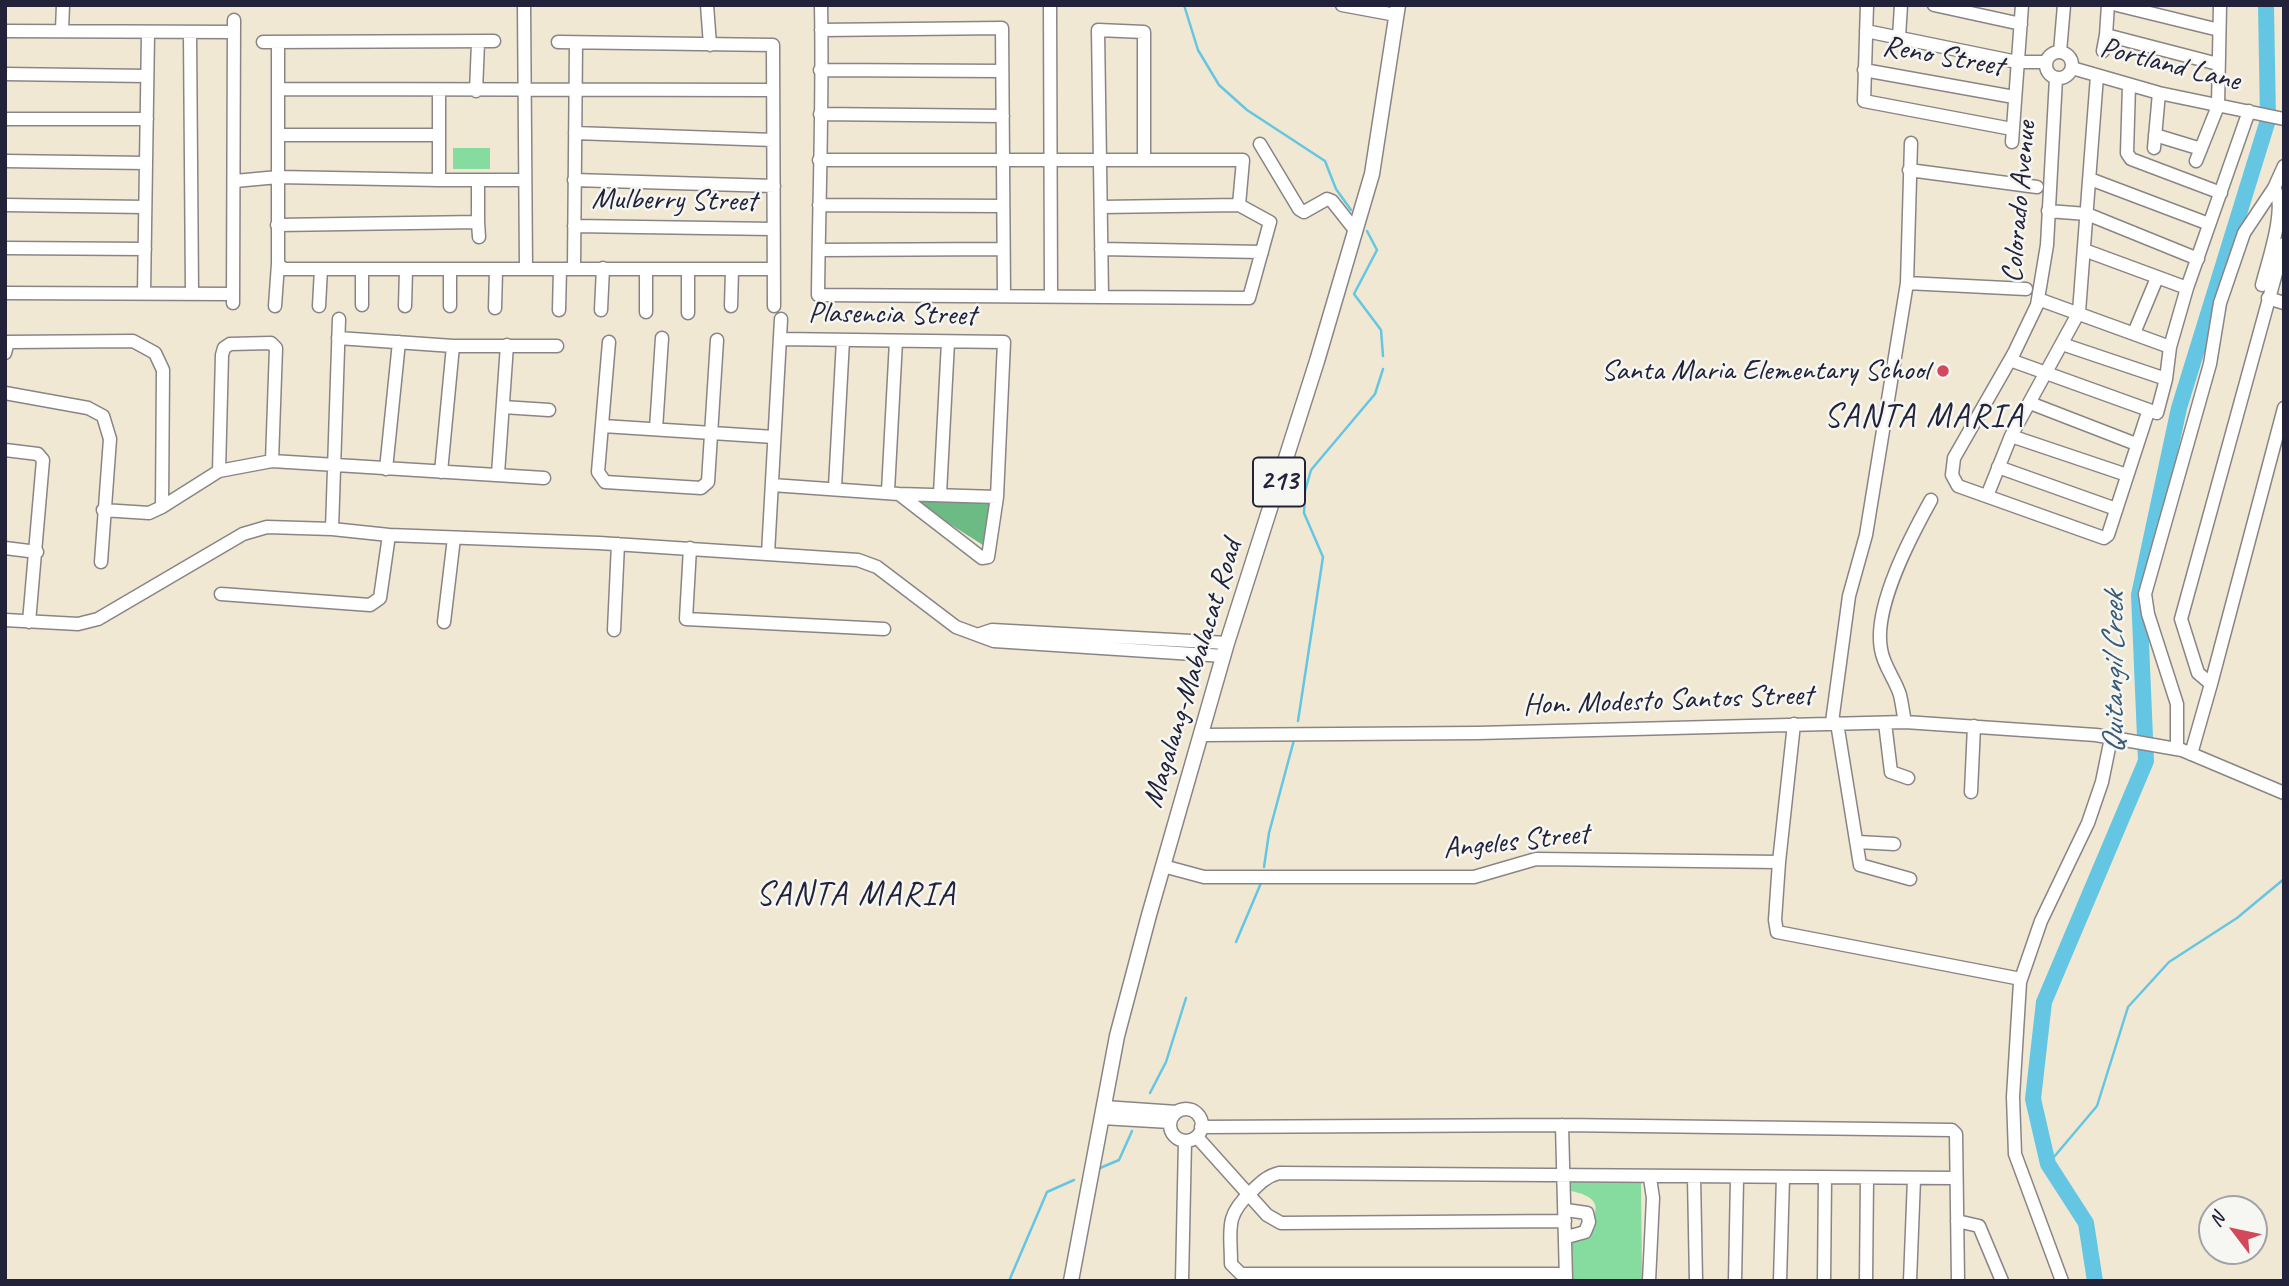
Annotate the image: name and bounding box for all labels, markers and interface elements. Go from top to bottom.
street label: Reno Street [1880,29,2006,85]
street label: Portland Lane [2096,30,2244,100]
street label: Colorado Avenue [1995,120,2045,284]
street label: Mulberry Street [591,182,757,220]
street label: Plasencia Street [808,296,976,334]
place label: Santa Maria Elementary School [1601,353,1929,389]
marker: Santa Maria Elementary School [1935,363,1951,379]
district label: SANTA MARIA [1827,397,2021,437]
road number: 213 [1253,458,1305,506]
street label: Magalang-Mabalacat Road [1135,536,1251,812]
water label: Quitangil Creek [2096,592,2134,754]
street label: Hon. Modesto Santos Street [1522,678,1814,724]
street label: Angeles Street [1441,816,1591,868]
district label: SANTA MARIA [759,875,953,915]
north arrow [2198,1195,2268,1265]
text: N [2204,1209,2230,1231]

